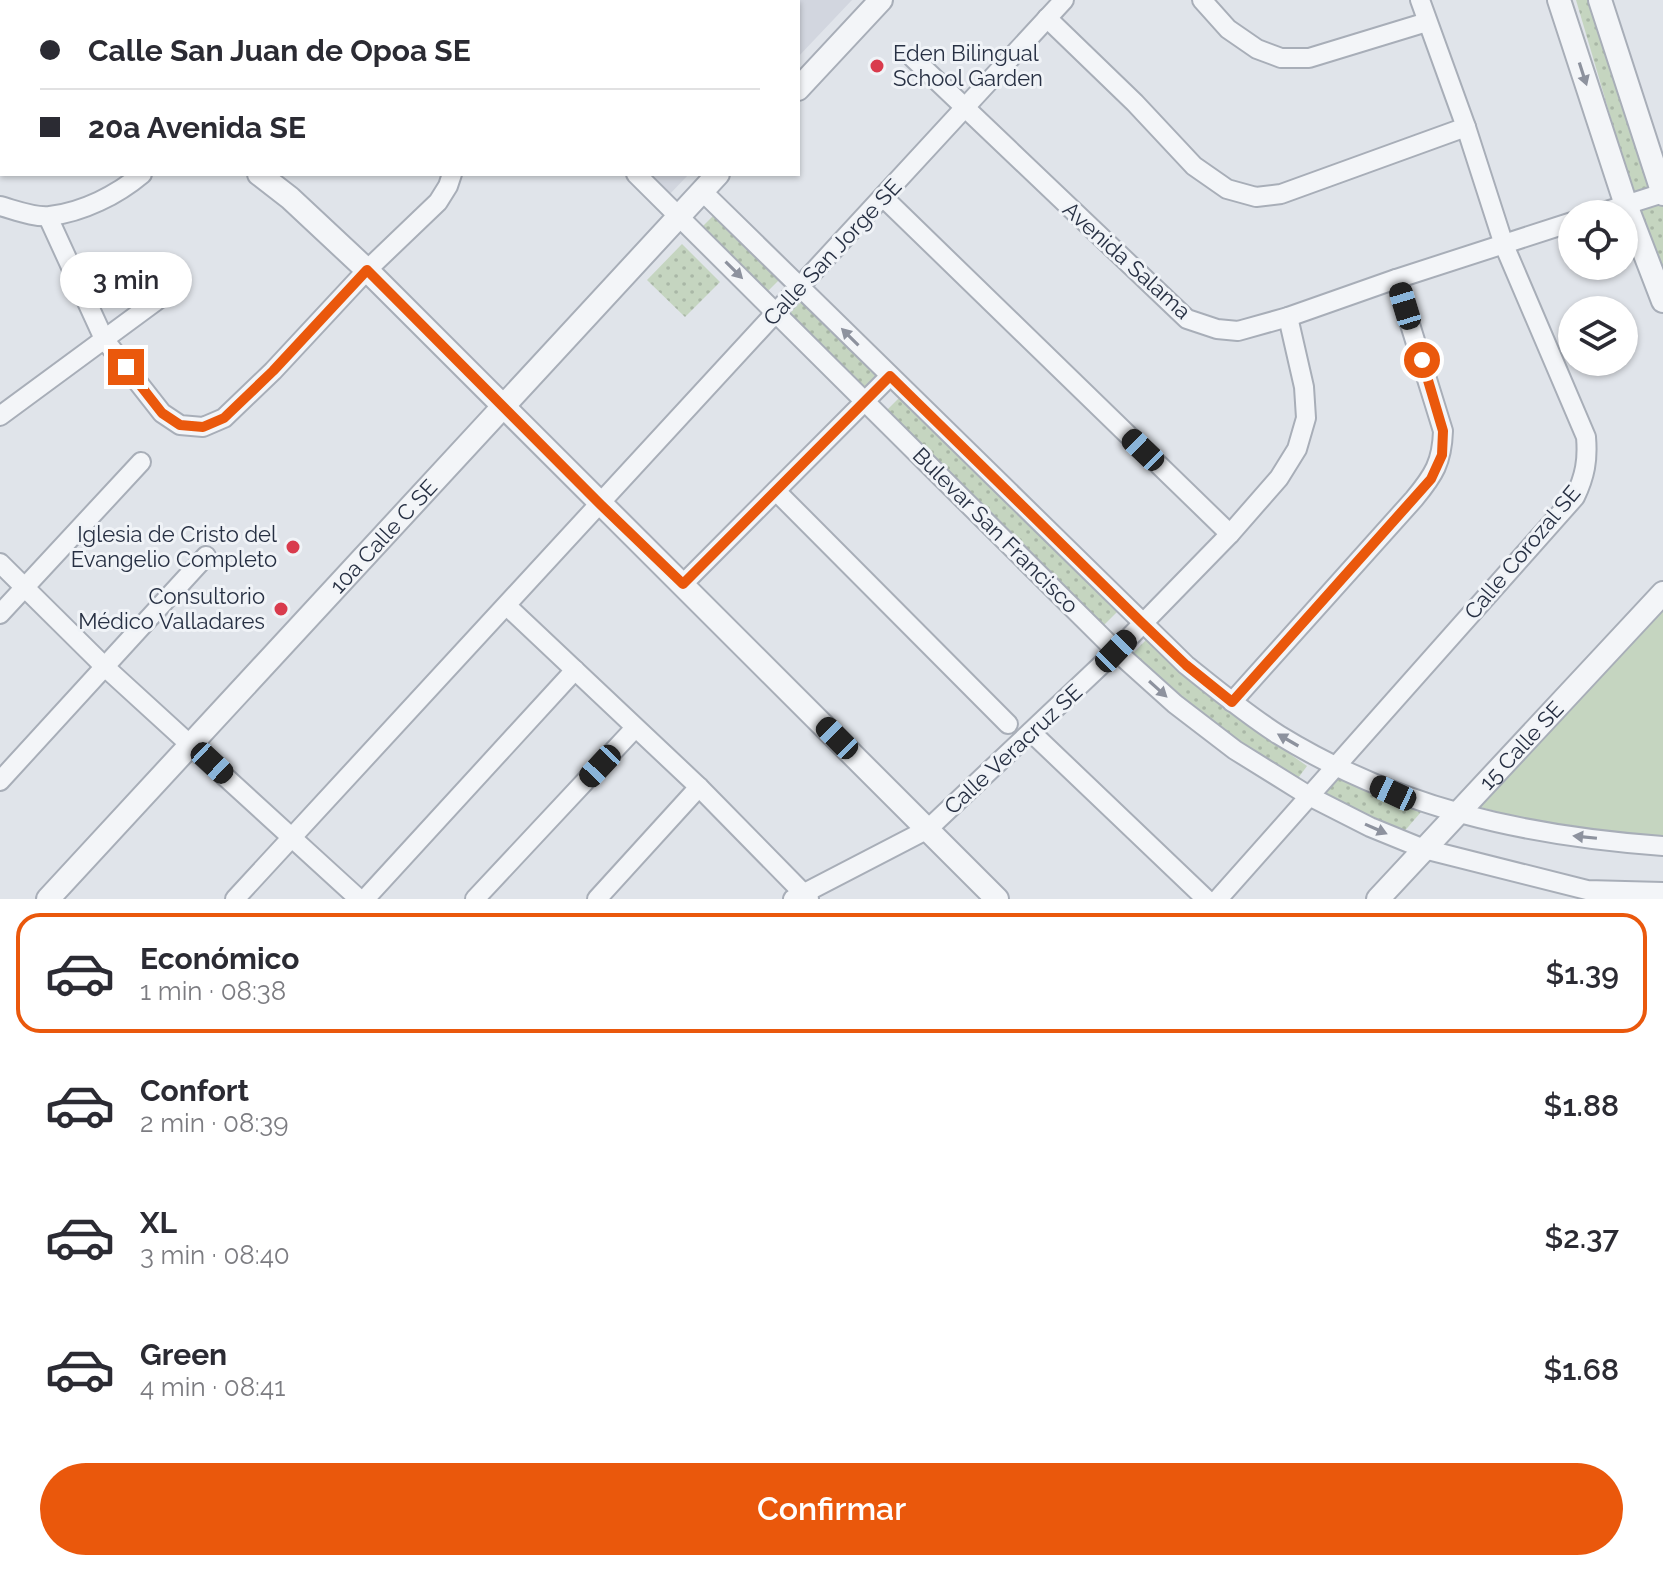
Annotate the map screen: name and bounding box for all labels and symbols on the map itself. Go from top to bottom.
place label: Eden Bilingual School Garden [893,40,1043,91]
marker: Eden Bilingual School Garden [868,57,886,75]
one-way arrow [1577,62,1590,86]
street label: Calle San Jorge SE [758,173,906,331]
street label: Avenida Salama [1058,196,1196,324]
callout: 3 min [60,251,192,307]
one-way arrow [724,261,743,279]
car [1387,280,1423,332]
one-way arrow [841,328,860,347]
route start [1404,342,1440,378]
route end [108,349,144,385]
car [1117,425,1169,475]
street label: Bulevar San Francisco [908,442,1084,618]
street label: 10a Calle C SE [324,474,442,598]
street label: Calle Corozal SE [1459,480,1585,624]
place label: Iglesia de Cristo del Evangelio Completo [71,521,277,572]
marker: Iglesia de Cristo del Evangelio Completo [284,538,302,556]
place label: Consultorio Médico Valladares [78,583,265,634]
marker: Consultorio Médico Valladares [272,600,290,618]
car [1091,625,1141,677]
street label: Calle Veracruz SE [939,678,1087,820]
one-way arrow [1148,679,1167,697]
street label: 15 Calle SE [1474,696,1569,795]
car [812,713,862,763]
one-way arrow [1277,733,1299,747]
car [186,738,238,788]
car [575,740,625,792]
car [1366,772,1420,814]
one-way arrow [1364,822,1388,835]
one-way arrow [1573,831,1598,844]

